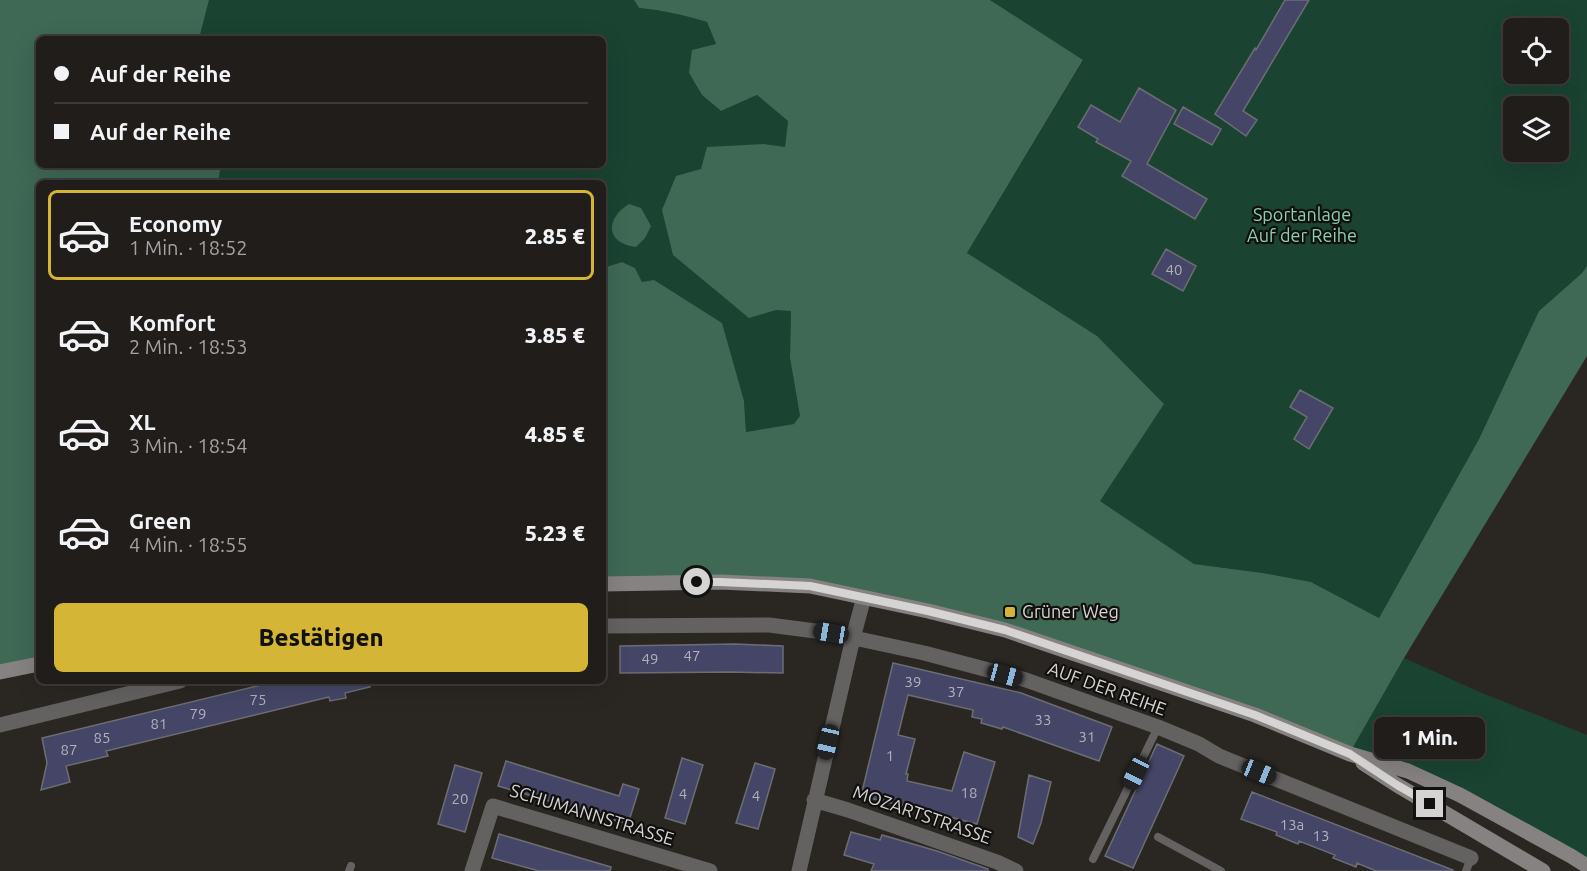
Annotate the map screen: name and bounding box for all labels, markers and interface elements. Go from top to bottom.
map controls [1503,18,1569,162]
button: locate [1503,18,1569,84]
text: Auf der Reihe [90,61,231,86]
button: layers [1503,96,1569,162]
text: Auf der Reihe [90,119,231,144]
park label: Sportanlage Auf der Reihe [1247,204,1357,245]
icon: car [57,208,111,262]
text: Economy [129,211,222,236]
text: 2.85 € [525,223,585,248]
text: 1 Min. · 18:52 [129,236,248,259]
house number: 40 [1166,261,1182,278]
icon: car [57,307,111,361]
text: Komfort [129,310,216,335]
text: 3.85 € [525,322,585,347]
text: 2 Min. · 18:53 [129,335,248,358]
icon: car [57,406,111,460]
text: XL [129,409,156,434]
text: 4.85 € [525,421,585,446]
text: 3 Min. · 18:54 [129,434,248,457]
icon: car [57,505,111,559]
text: Green [129,508,191,533]
text: 5.23 € [525,520,585,545]
text: 4 Min. · 18:55 [129,533,248,556]
route start [683,568,710,595]
place label: Grüner Weg [1022,601,1119,621]
button: Bestätigen [54,603,588,672]
marker: Grüner Weg [1003,605,1017,619]
car [812,621,850,645]
house number: 47 [684,647,700,664]
house number: 49 [642,650,658,667]
street label: AUF DER REIHE [1046,657,1169,719]
car [985,662,1025,688]
house number: 39 [905,673,921,690]
house number: 37 [948,683,964,700]
house number: 75 [250,691,266,708]
house number: 79 [190,705,206,722]
house number: 33 [1035,711,1051,728]
house number: 81 [151,715,167,732]
callout: 1 Min. [1374,717,1486,759]
car [815,722,841,762]
text: 1 Min. [1401,726,1458,749]
house number: 31 [1079,728,1095,745]
house number: 85 [94,729,110,746]
house number: 87 [61,741,77,758]
house number: 1 [886,747,894,764]
car [1120,753,1152,793]
car [1239,757,1279,787]
street label: SCHUMANNSTRASSE [508,780,677,849]
street label: MOZARTSTRASSE [850,781,994,847]
house number: 18 [961,784,977,801]
house number: 4 [679,785,687,802]
house number: 4 [752,787,760,804]
house number: 20 [452,790,468,807]
route end [1416,790,1443,817]
house number: 13a [1280,816,1304,833]
house number: 13 [1313,827,1329,844]

